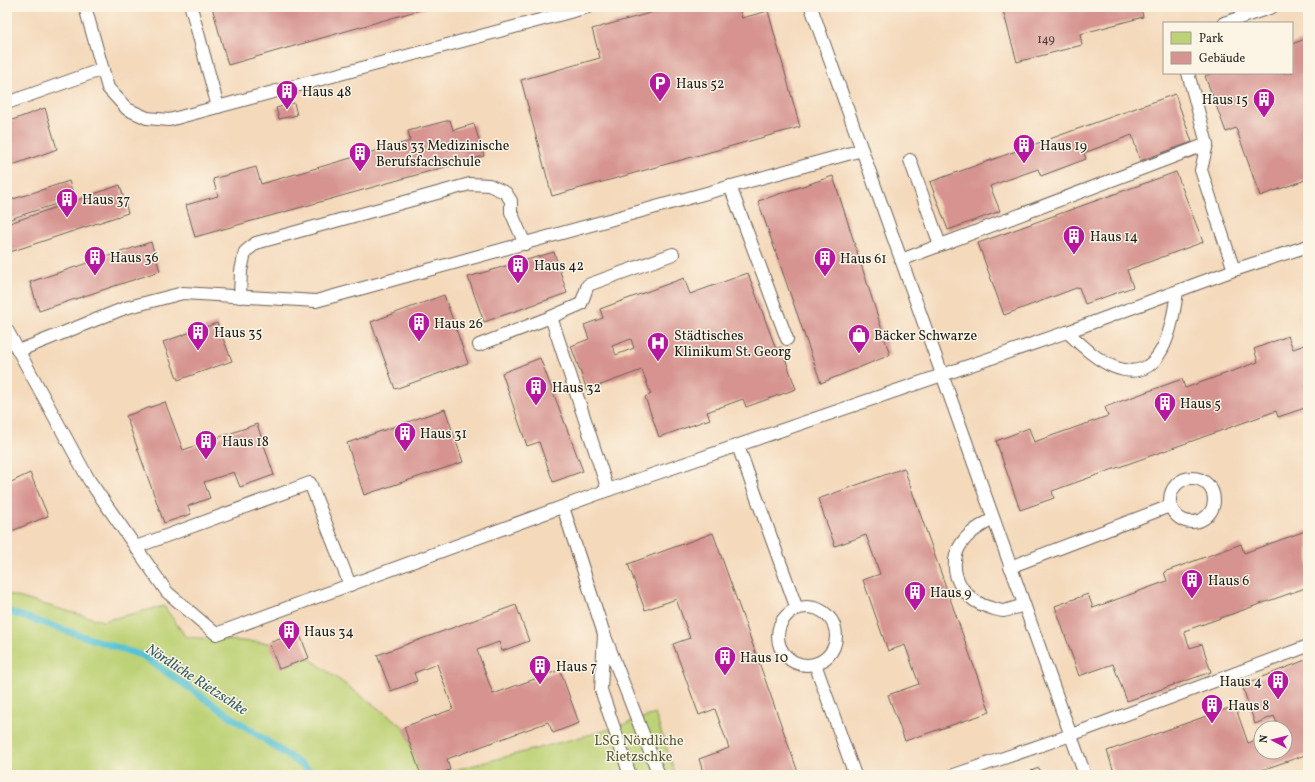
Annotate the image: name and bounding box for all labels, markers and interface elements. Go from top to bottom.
legend [1163,22,1293,74]
text: Park [1199,31,1224,47]
house number: 149 [1037,32,1055,48]
text: Gebäude [1199,51,1246,67]
parking icon: Haus 52 [647,70,673,103]
place label: Haus 52 [676,75,724,94]
building icon: Haus 48 [274,78,300,111]
place label: Haus 48 [302,83,351,102]
building icon: Haus 15 [1251,86,1277,119]
place label: Haus 15 [1202,91,1248,110]
building icon: Haus 19 [1011,132,1037,165]
place label: Haus 33 Medizinische Berufsfachschule [376,137,510,172]
place label: Haus 19 [1040,137,1087,156]
building icon: Haus 33 Medizinische Berufsfachschule [347,140,373,173]
building icon: Haus 37 [54,186,80,219]
place label: Haus 37 [82,191,130,210]
building icon: Haus 14 [1061,223,1087,256]
place label: Haus 14 [1090,228,1138,247]
building icon: Haus 36 [82,244,108,277]
building icon: Haus 61 [812,245,838,278]
place label: Haus 36 [110,249,158,268]
place label: Haus 61 [840,250,887,269]
building icon: Haus 42 [505,252,531,285]
place label: Haus 42 [534,257,584,276]
building icon: Haus 26 [406,310,432,343]
place label: Haus 26 [434,315,483,334]
building icon: Haus 35 [185,319,211,352]
shop icon: Bäcker Schwarze [846,322,872,355]
place label: Haus 35 [214,324,262,343]
place label: Städtisches Klinikum St. Georg [674,327,791,362]
place label: Bäcker Schwarze [874,327,977,346]
hospital icon: Städtisches Klinikum St. Georg [645,330,671,363]
building icon: Haus 32 [523,374,549,407]
place label: Haus 32 [552,379,601,398]
building icon: Haus 5 [1152,390,1178,423]
place label: Haus 5 [1180,395,1221,414]
building icon: Haus 31 [392,420,418,453]
place label: Haus 31 [420,425,467,444]
building icon: Haus 18 [193,428,219,461]
place label: Haus 18 [222,433,269,452]
building icon: Haus 6 [1179,567,1205,600]
place label: Haus 6 [1208,572,1249,591]
building icon: Haus 9 [902,579,928,612]
place label: Haus 9 [930,584,971,603]
building icon: Haus 34 [276,618,302,651]
place label: Haus 34 [304,623,354,642]
water label: Nördliche Rietzschke [141,639,252,721]
building icon: Haus 10 [712,644,738,677]
place label: Haus 10 [740,649,788,668]
building icon: Haus 7 [527,653,553,686]
place label: Haus 7 [556,658,597,677]
building icon: Haus 4 [1265,668,1291,701]
place label: Haus 4 [1219,673,1262,692]
building icon: Haus 8 [1199,692,1225,725]
place label: Haus 8 [1228,697,1269,716]
north arrow [1253,720,1293,760]
park label: LSG Nördliche Rietzschke [594,732,684,767]
text: N [1257,734,1272,744]

